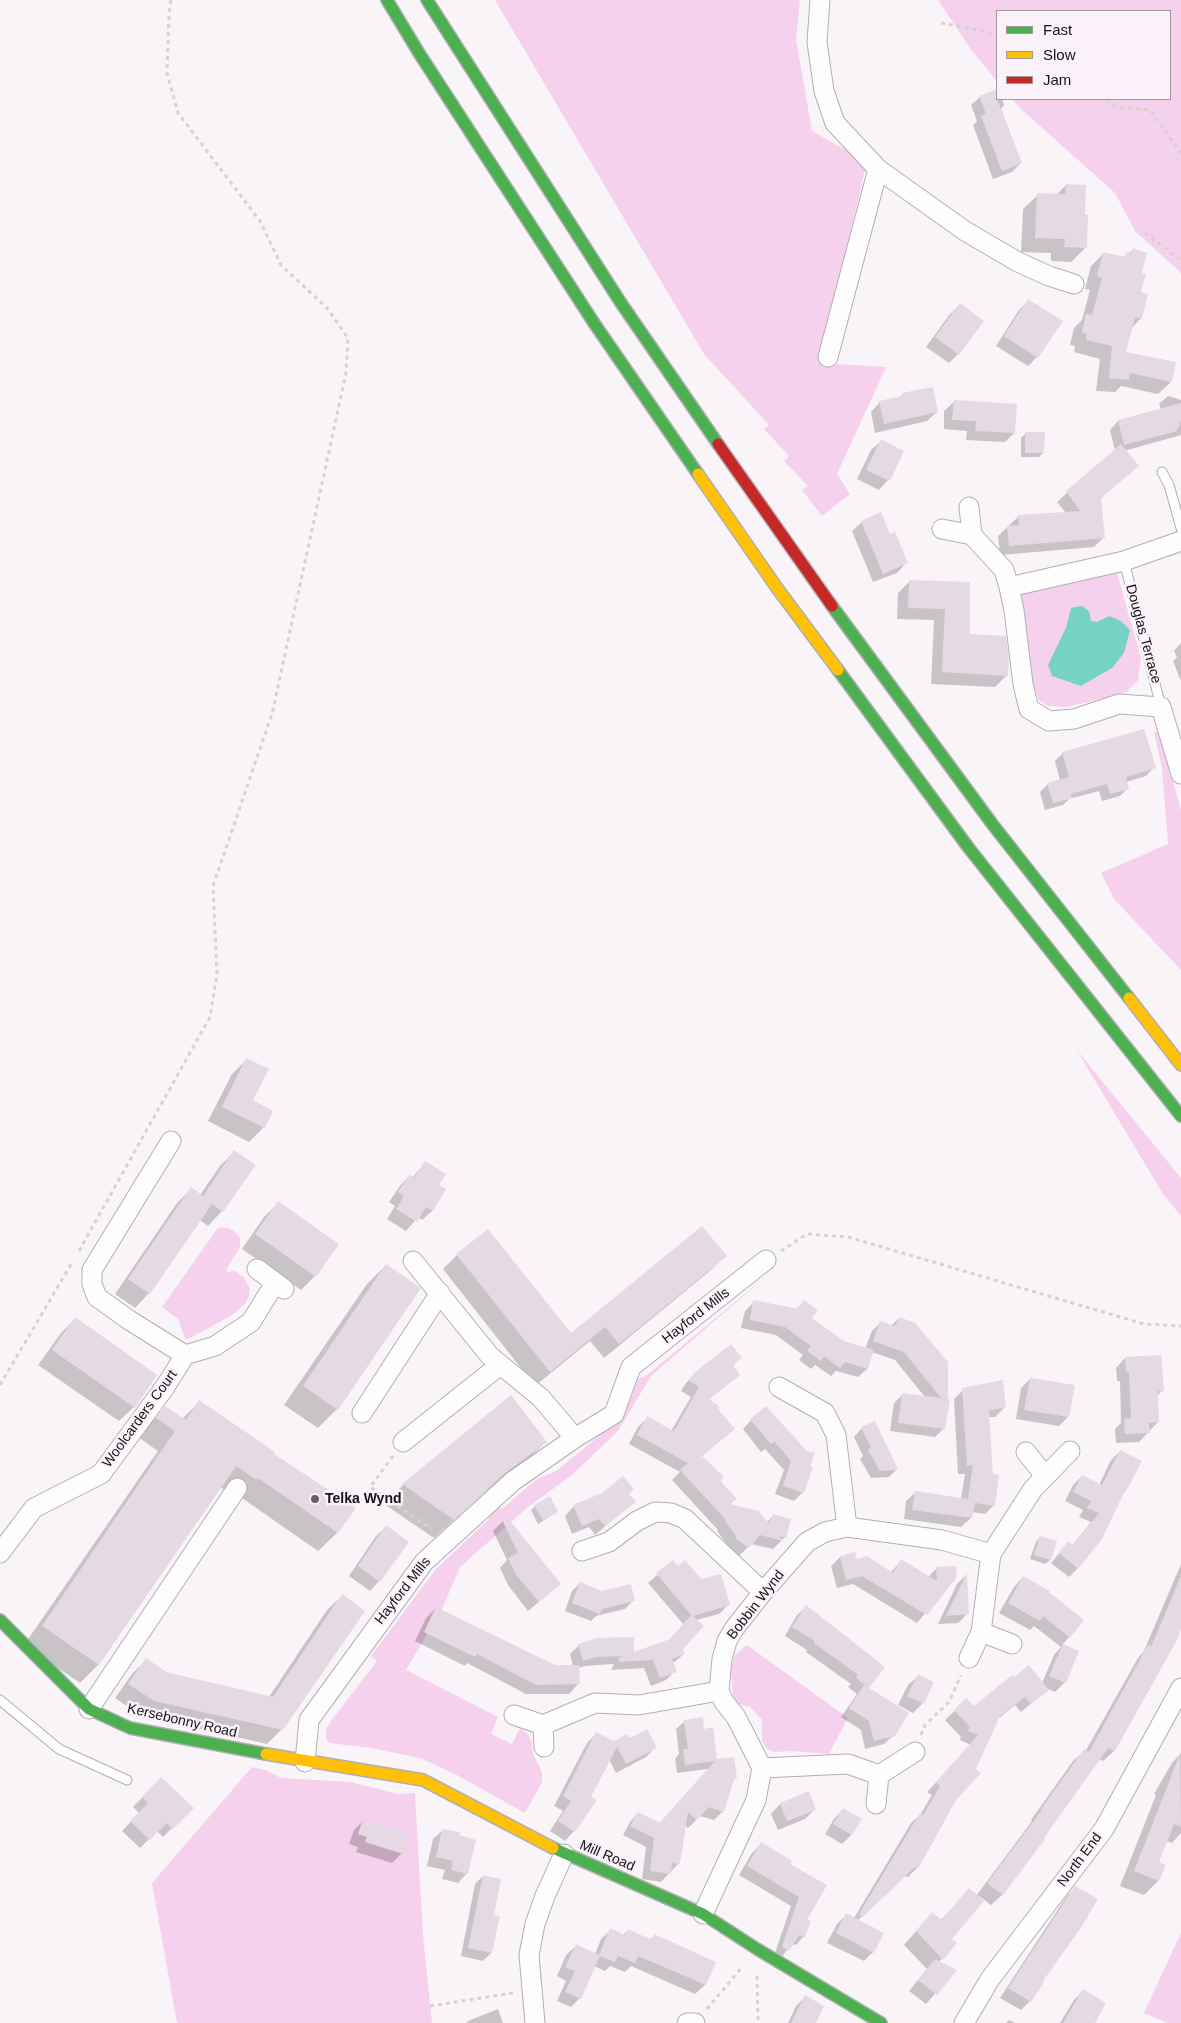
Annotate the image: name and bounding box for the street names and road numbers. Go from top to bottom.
street label: Douglas Terrace [1122,583,1164,685]
street label: Hayford Mills [659,1284,733,1348]
street label: Woolcarders Court [99,1367,181,1471]
street label: Hayford Mills [371,1554,435,1628]
street label: Bobbin Wynd [724,1567,788,1643]
street label: Kersebonny Road [126,1700,238,1742]
street label: North End [1054,1830,1106,1890]
street label: Mill Road [577,1837,637,1875]

